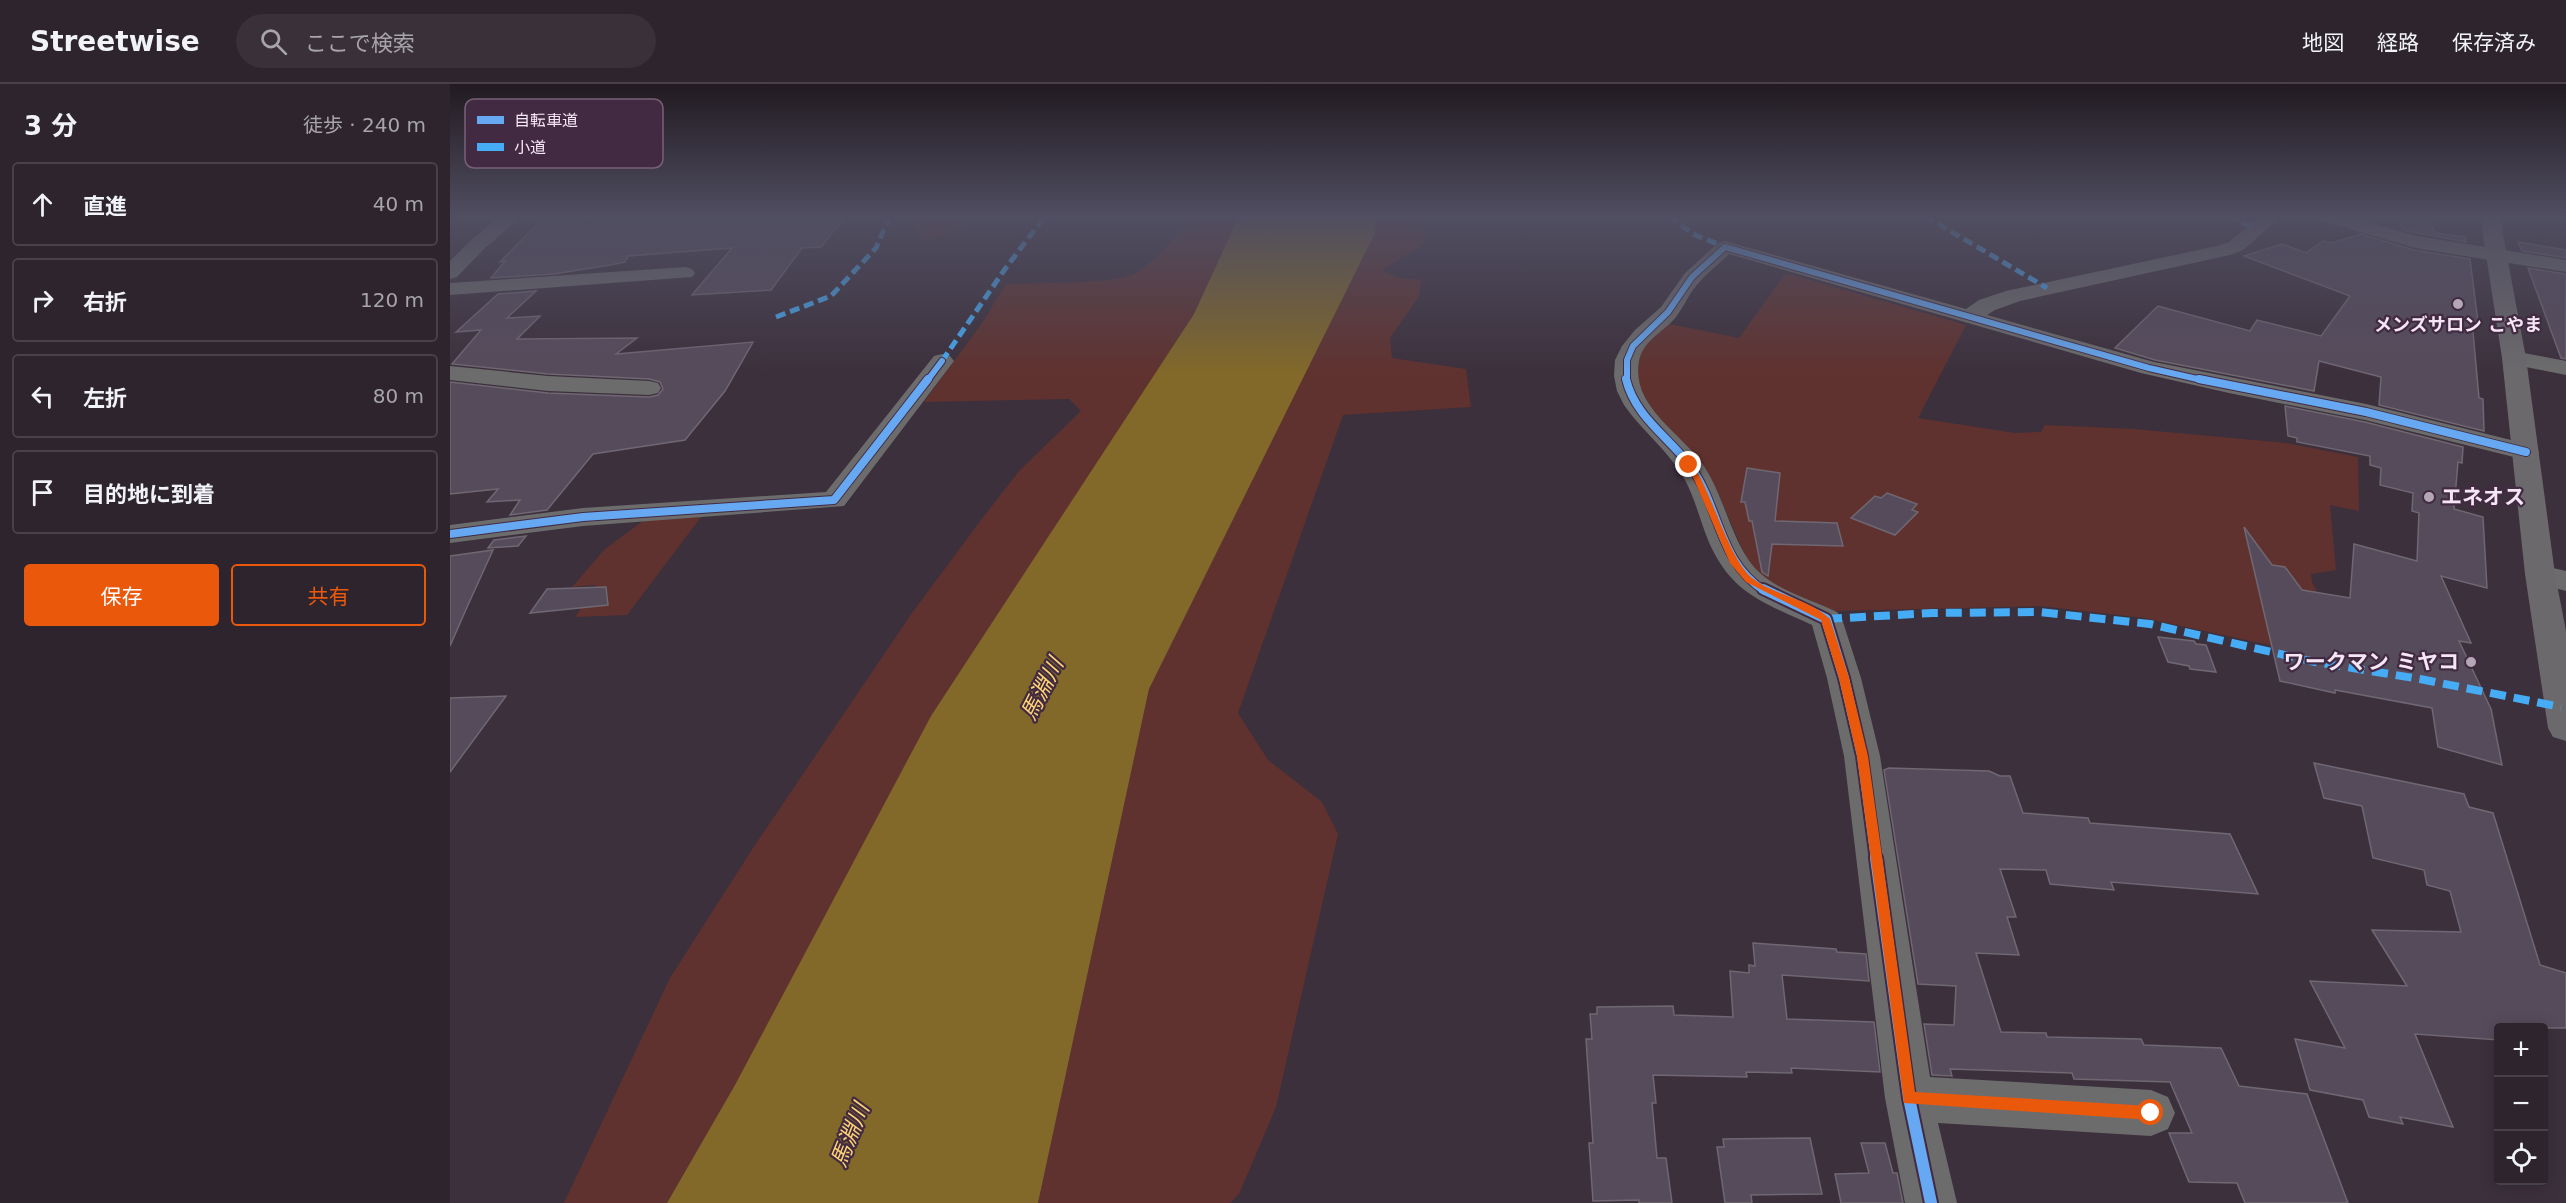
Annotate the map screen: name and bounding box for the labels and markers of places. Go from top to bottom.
marker: メンズサロン こやま [2451,297,2465,311]
place label: メンズサロン こやま [2374,314,2542,335]
place label: エネオス [2441,485,2525,509]
marker: エネオス [2422,490,2436,504]
place label: ワークマン ミヤコ [2284,650,2459,674]
marker: ワークマン ミヤコ [2464,655,2478,669]

